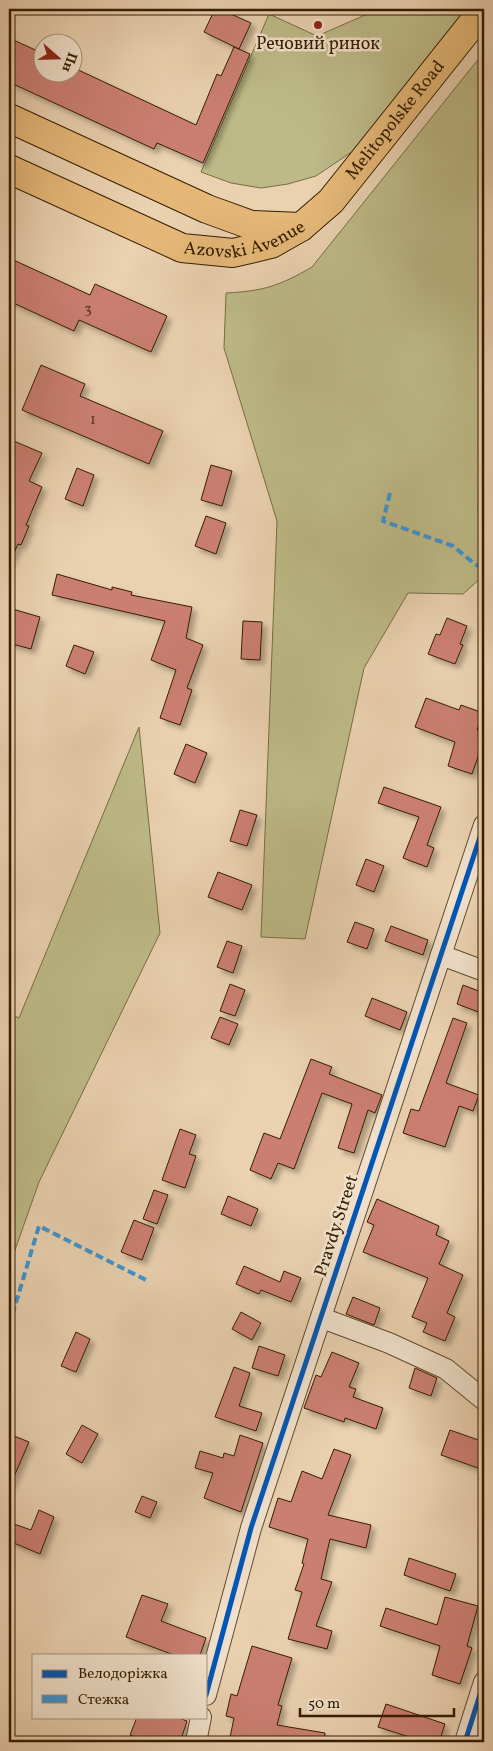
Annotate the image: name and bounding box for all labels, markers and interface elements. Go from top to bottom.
marker: Речовий ринок [312,19,324,31]
north arrow [32,32,82,82]
place label: Речовий ринок [256,32,380,57]
text: Пн [56,49,81,75]
street label: Melitopolske Road [340,55,451,185]
street label: Azovski Avenue [183,215,310,265]
house number: 3 [84,299,92,320]
house number: 1 [90,410,96,431]
street label: Pravdy Street [309,1172,365,1280]
legend [32,1654,208,1718]
text: Велодоріжка [78,1664,168,1685]
scale bar [300,1686,454,1718]
text: Стежка [78,1690,129,1711]
text: 50 m [308,1694,340,1715]

